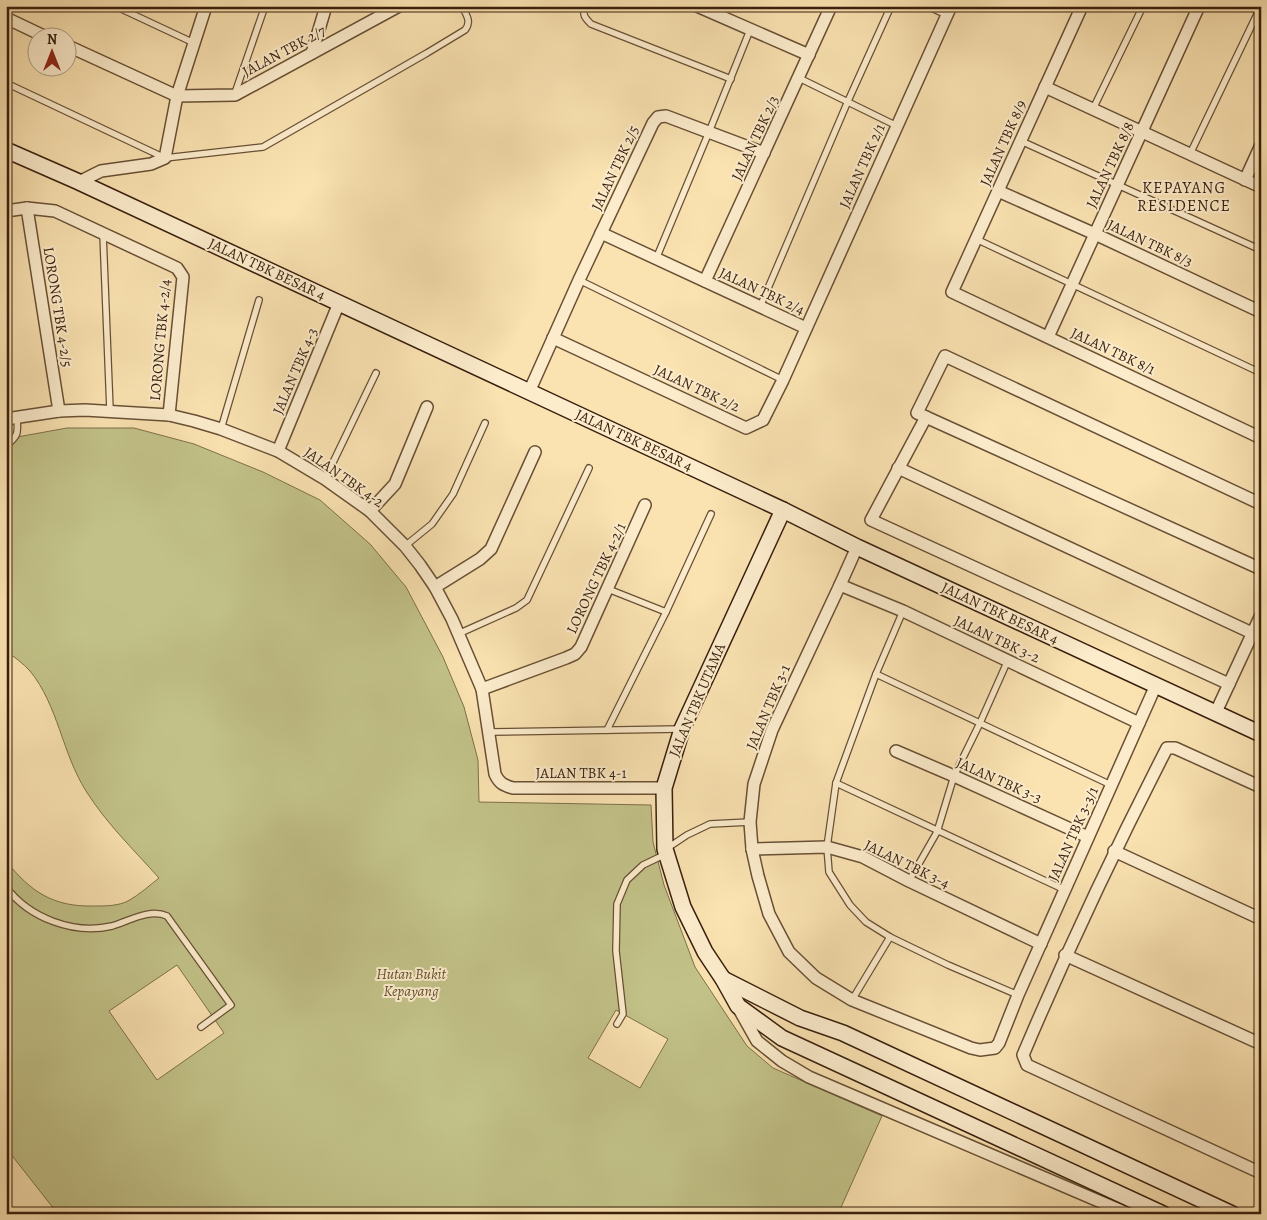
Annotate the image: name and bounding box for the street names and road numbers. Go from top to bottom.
street label: JALAN TBK 2/7 [239,20,330,81]
street label: JALAN TBK 2/3 [727,92,783,184]
street label: JALAN TBK 8/9 [975,96,1031,189]
street label: JALAN TBK 8/8 [1081,119,1139,211]
street label: JALAN TBK 2/1 [834,120,890,212]
street label: JALAN TBK 2/5 [586,122,644,214]
street label: JALAN TBK 8/3 [1104,214,1196,272]
street label: JALAN TBK BESAR 4 [205,233,329,305]
street label: LORONG TBK 4-2/5 [39,245,77,369]
street label: JALAN TBK 2/4 [716,262,808,320]
street label: LORONG TBK 4-2/4 [145,278,175,402]
street label: JALAN TBK 8/1 [1068,323,1158,379]
street label: JALAN TBK 4-3 [268,325,322,417]
street label: JALAN TBK 2/2 [651,359,743,417]
street label: JALAN TBK BESAR 4 [572,404,696,476]
street label: JALAN TBK 4-2 [300,442,388,512]
street label: LORONG TBK 4-2/1 [562,519,630,637]
street label: JALAN TBK BESAR 4 [938,577,1062,649]
street label: JALAN TBK 3-2 [951,610,1043,668]
street label: JALAN TBK UTAMA [664,640,730,760]
street label: JALAN TBK 3-1 [741,661,795,753]
street label: JALAN TBK 3-3 [953,752,1045,808]
street label: JALAN TBK 4-1 [535,763,627,783]
street label: JALAN TBK 3-3/1 [1043,783,1103,885]
street label: JALAN TBK 3-4 [861,835,953,893]

